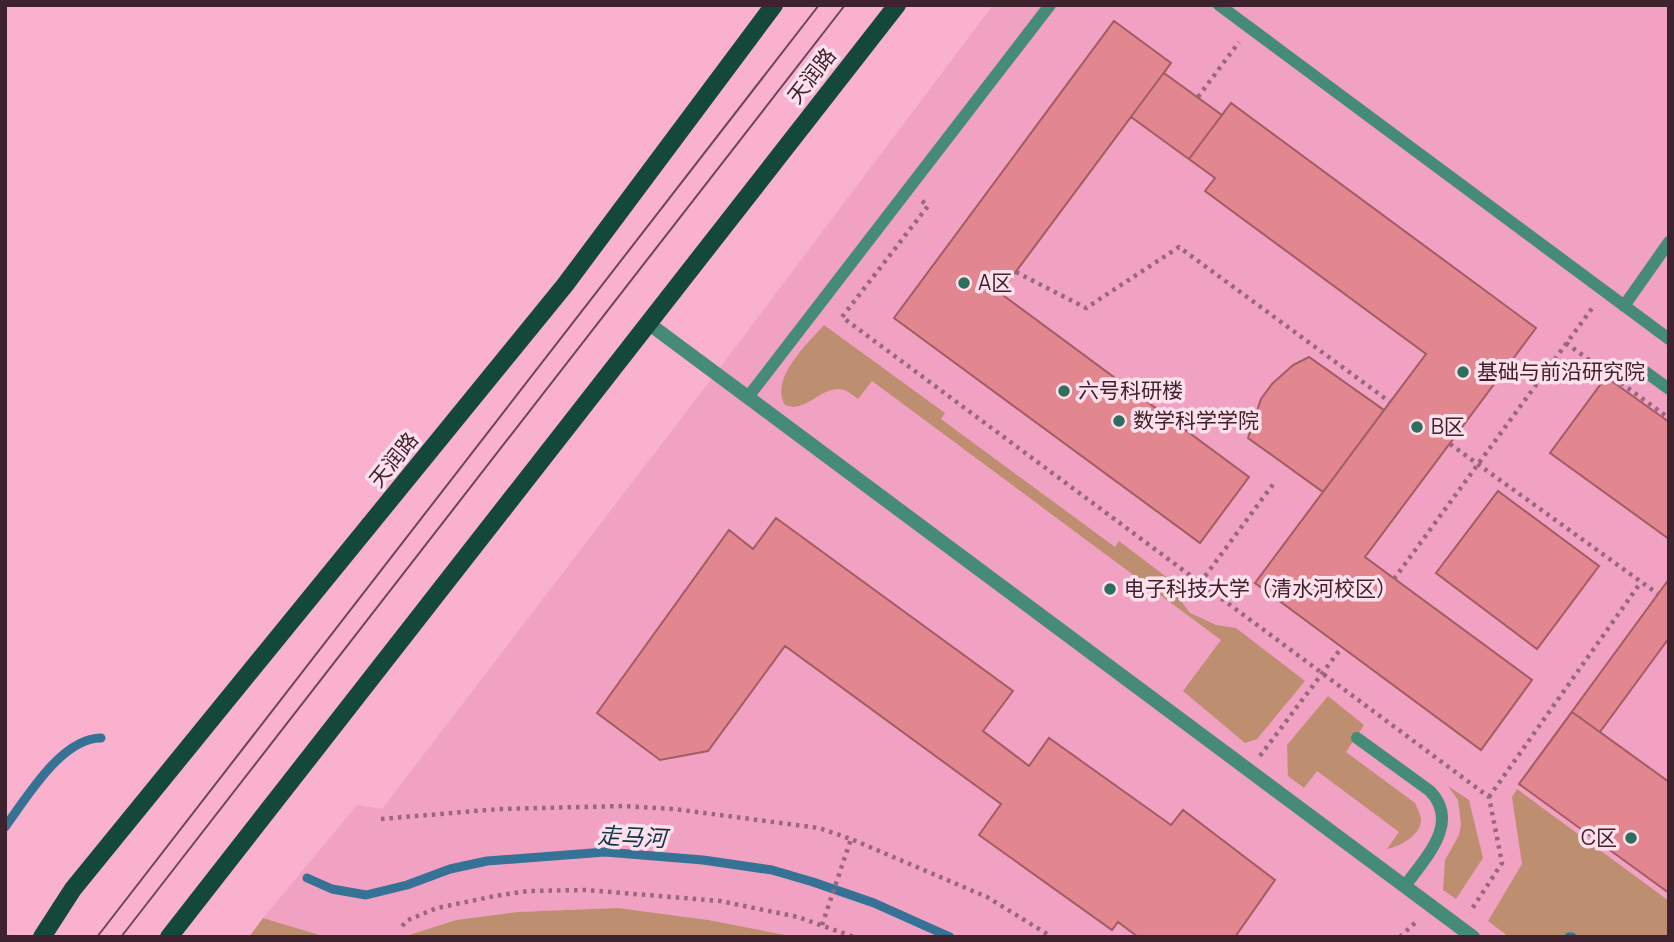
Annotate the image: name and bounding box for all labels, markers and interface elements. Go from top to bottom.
street label: 天润路 [781,42,842,109]
place label: A区 [978,268,1012,296]
marker: A区 [956,275,972,291]
place label: 基础与前沿研究院 [1477,357,1645,385]
marker: 基础与前沿研究院 [1455,364,1471,380]
place label: 六号科研楼 [1078,376,1183,404]
marker: 六号科研楼 [1056,383,1072,399]
place label: 数学科学学院 [1133,406,1259,434]
place label: B区 [1431,412,1465,440]
marker: 数学科学学院 [1111,413,1127,429]
marker: B区 [1409,419,1425,435]
street label: 天润路 [363,426,424,493]
place label: 电子科技大学（清水河校区） [1124,574,1397,602]
marker: 电子科技大学（清水河校区） [1102,581,1118,597]
water label: 走马河 [597,818,671,854]
place label: C区 [1581,823,1617,851]
marker: C区 [1623,830,1639,846]

